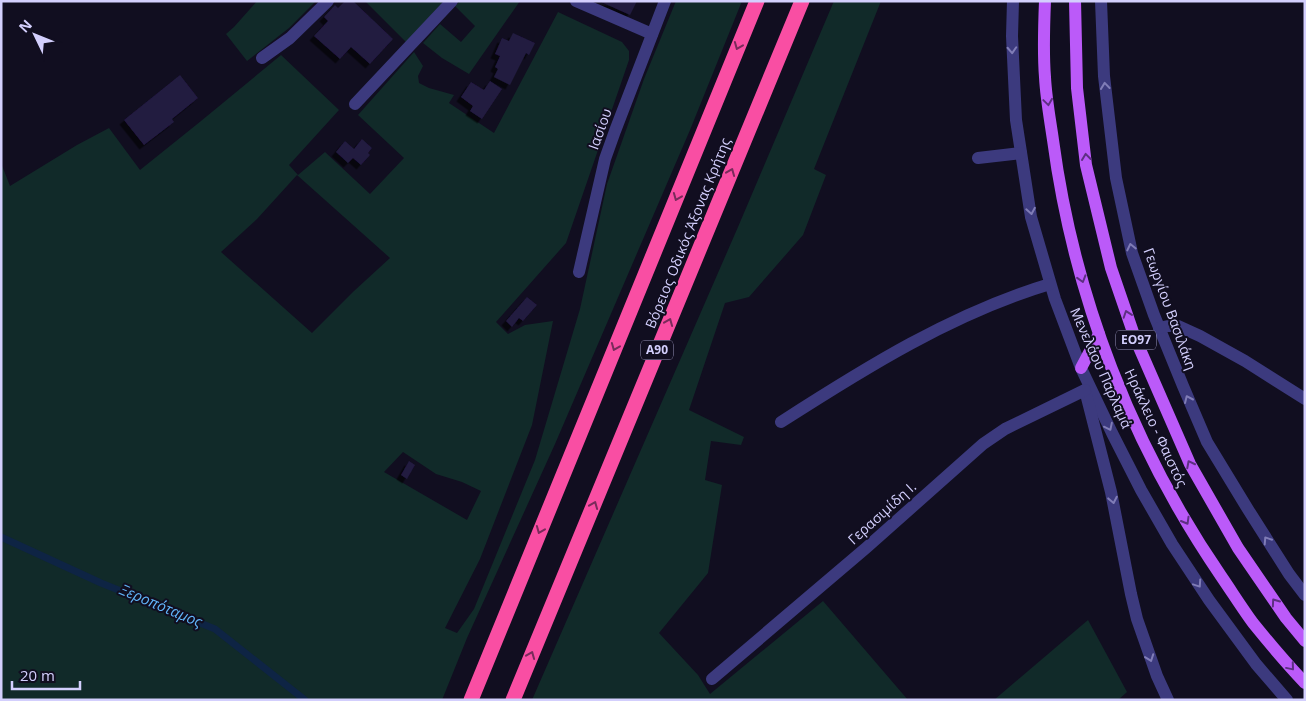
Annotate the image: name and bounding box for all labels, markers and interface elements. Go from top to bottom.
north arrow [10,10,60,60]
text: N [14,15,36,36]
one-way arrow [734,41,745,50]
one-way arrow [1007,46,1018,54]
one-way arrow [1100,82,1111,90]
one-way arrow [1042,99,1053,107]
street label: Ιασίου [583,105,616,152]
street label: Βόρειος Οδικός Άξονας Κρήτης [640,134,735,331]
one-way arrow [1081,153,1091,162]
one-way arrow [725,168,736,177]
one-way arrow [672,192,683,201]
one-way arrow [1025,207,1035,216]
one-way arrow [1126,242,1137,251]
street label: Γεωργίου Βασιλάκη [1140,245,1201,373]
one-way arrow [1076,274,1086,282]
street label: Μενελάου Παρλαμά [1066,304,1137,432]
one-way arrow [1123,311,1133,319]
one-way arrow [663,318,673,327]
road number: ΕΟ97 [1116,330,1156,350]
road number: Α90 [641,340,673,360]
one-way arrow [611,342,622,351]
street label: Ηράκλειο - Φαιστός [1121,365,1192,490]
one-way arrow [1184,395,1195,404]
one-way arrow [1103,422,1113,431]
one-way arrow [1186,460,1196,469]
street label: Γερασιμίδη Ι. [843,477,920,548]
one-way arrow [1107,496,1117,504]
one-way arrow [588,501,598,509]
one-way arrow [1180,515,1190,524]
one-way arrow [536,525,547,534]
one-way arrow [1264,537,1273,546]
water label: Ξεροπόταμος [116,578,206,632]
one-way arrow [1192,578,1201,587]
one-way arrow [1272,598,1281,608]
one-way arrow [525,651,536,660]
one-way arrow [1144,653,1154,662]
scale bar [12,658,80,690]
one-way arrow [1285,661,1293,670]
text: 20 m [20,665,55,685]

